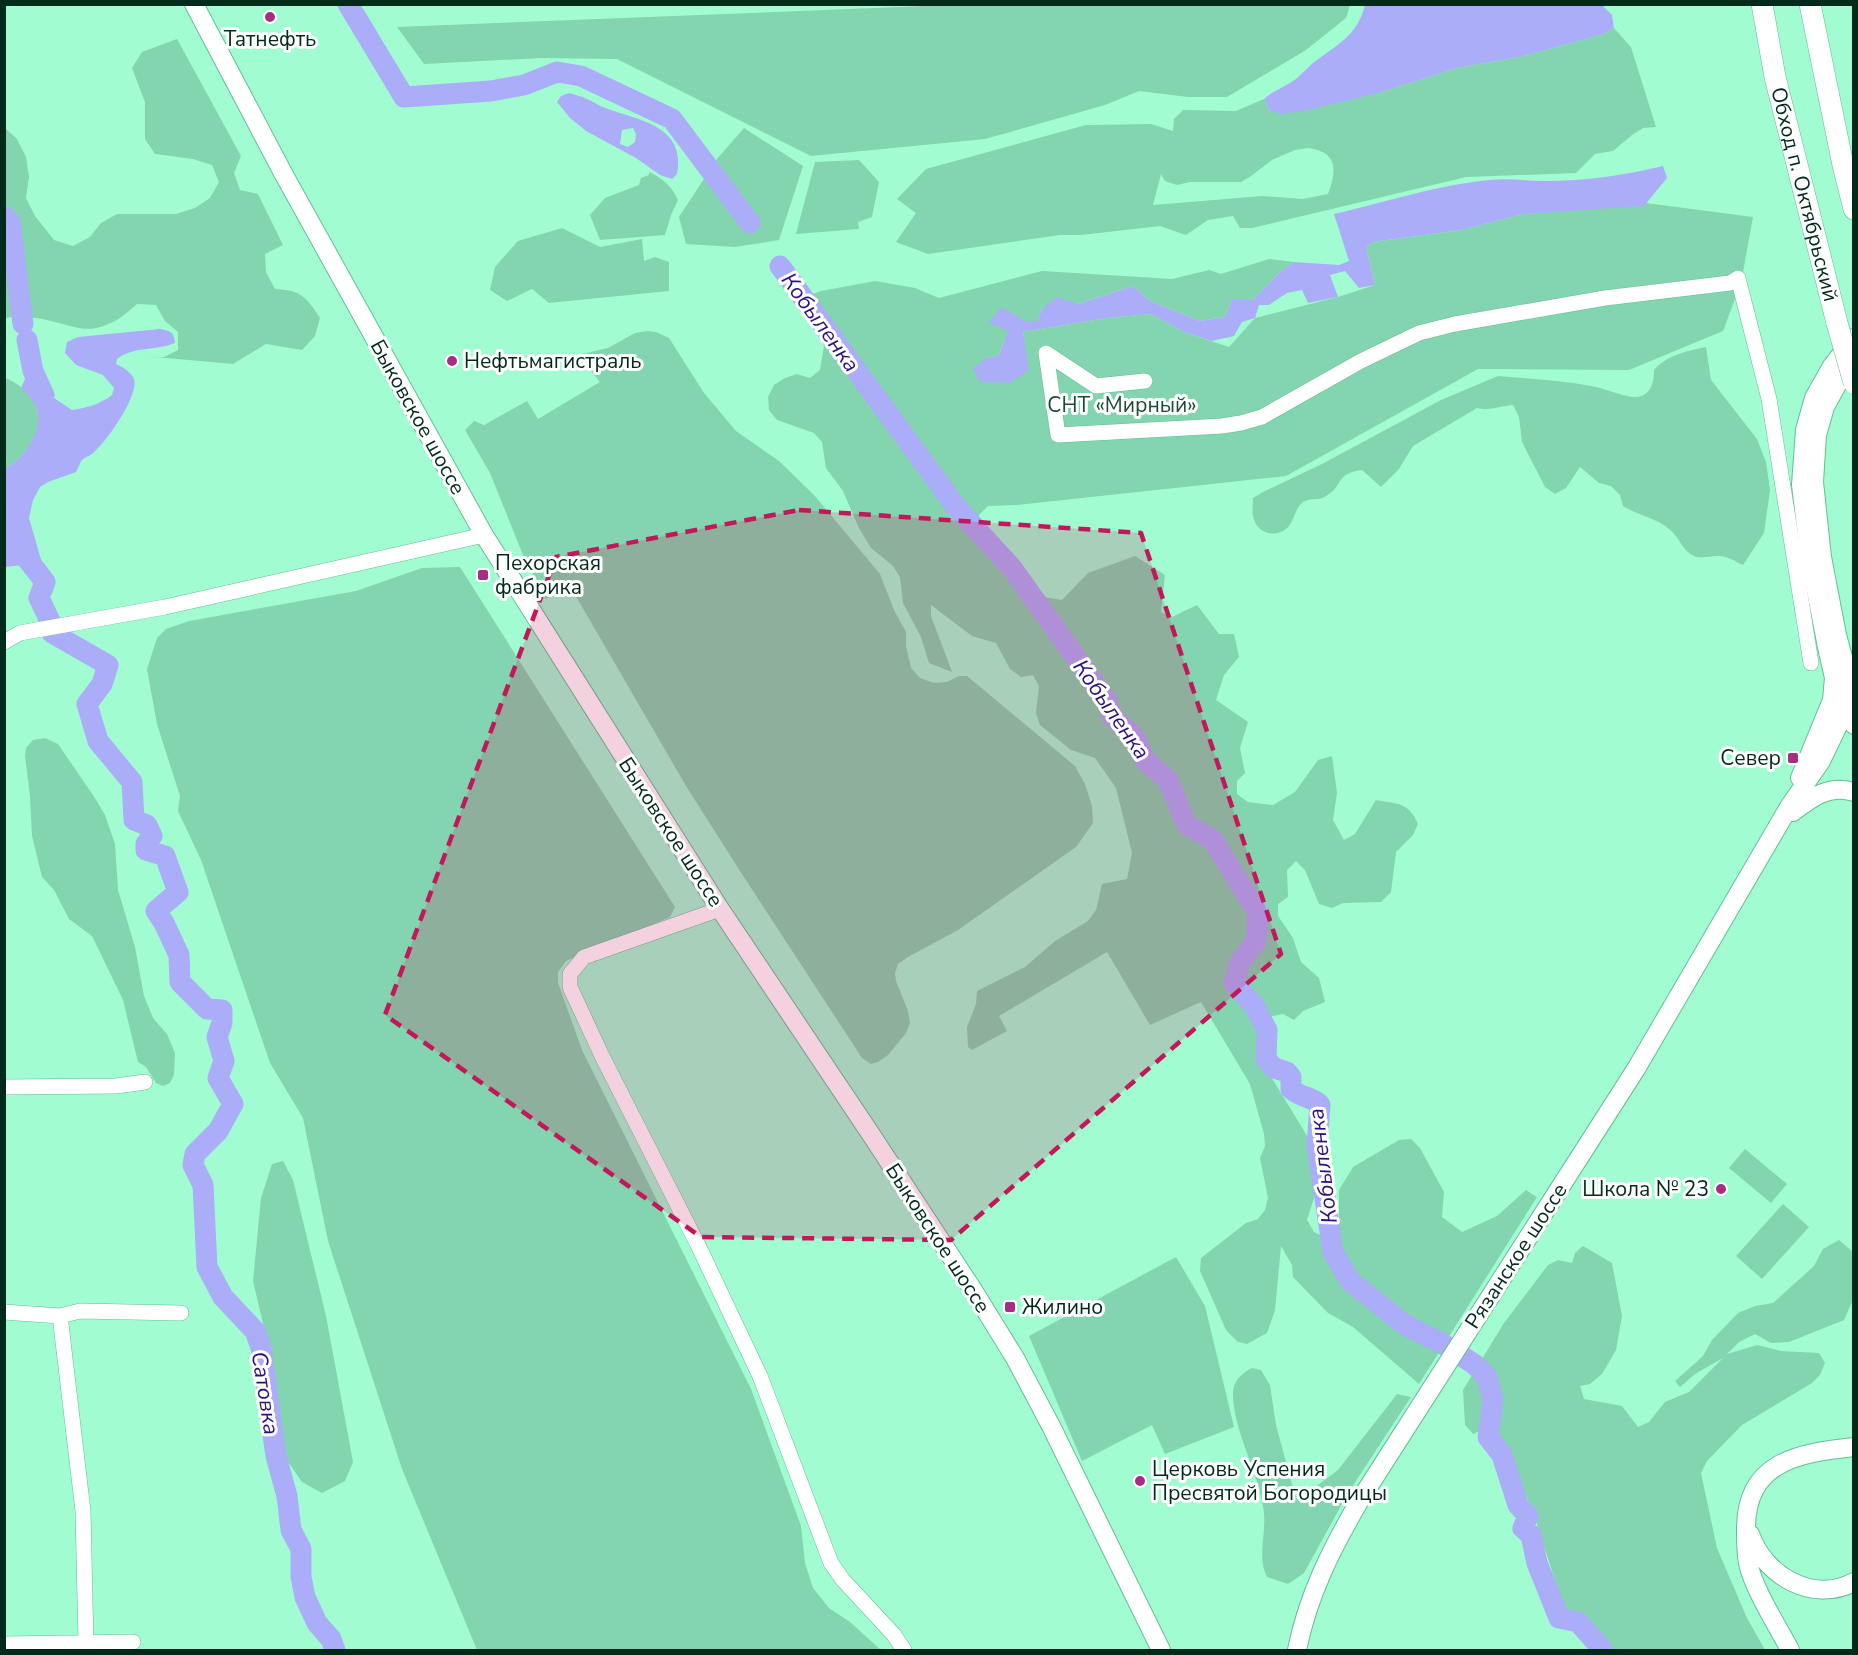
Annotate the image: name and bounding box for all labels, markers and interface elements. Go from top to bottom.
marker: Татнефть [263,10,277,24]
place label: Татнефть [224,25,316,53]
street label: Обход п. Октябрьский [1764,84,1845,304]
water label: Кобыленка [774,267,866,378]
street label: Быковское шоссе [364,334,472,500]
place label: Нефтьмагистраль [464,347,642,375]
marker: Нефтьмагистраль [445,354,459,368]
park label: СНТ «Мирный» [1047,391,1197,419]
place label: Пехорская фабрика [495,549,601,601]
marker: Пехорская фабрика [476,568,490,582]
water label: Кобыленка [1066,654,1157,766]
place label: Север [1720,744,1781,772]
marker: Север [1786,751,1800,765]
street label: Быковское шоссе [612,752,730,912]
water label: Кобыленка [1301,1107,1345,1225]
street label: Быковское шоссе [879,1158,997,1318]
place label: Школа № 23 [1582,1175,1709,1203]
street label: Рязанское шоссе [1458,1178,1574,1334]
marker: Школа № 23 [1714,1182,1728,1196]
place label: Жилино [1022,1293,1103,1321]
marker: Жилино [1003,1300,1017,1314]
water label: Сатовка [244,1349,286,1437]
place label: Церковь Успения Пресвятой Богородицы [1152,1455,1387,1507]
marker: Церковь Успения Пресвятой Богородицы [1133,1474,1147,1488]

